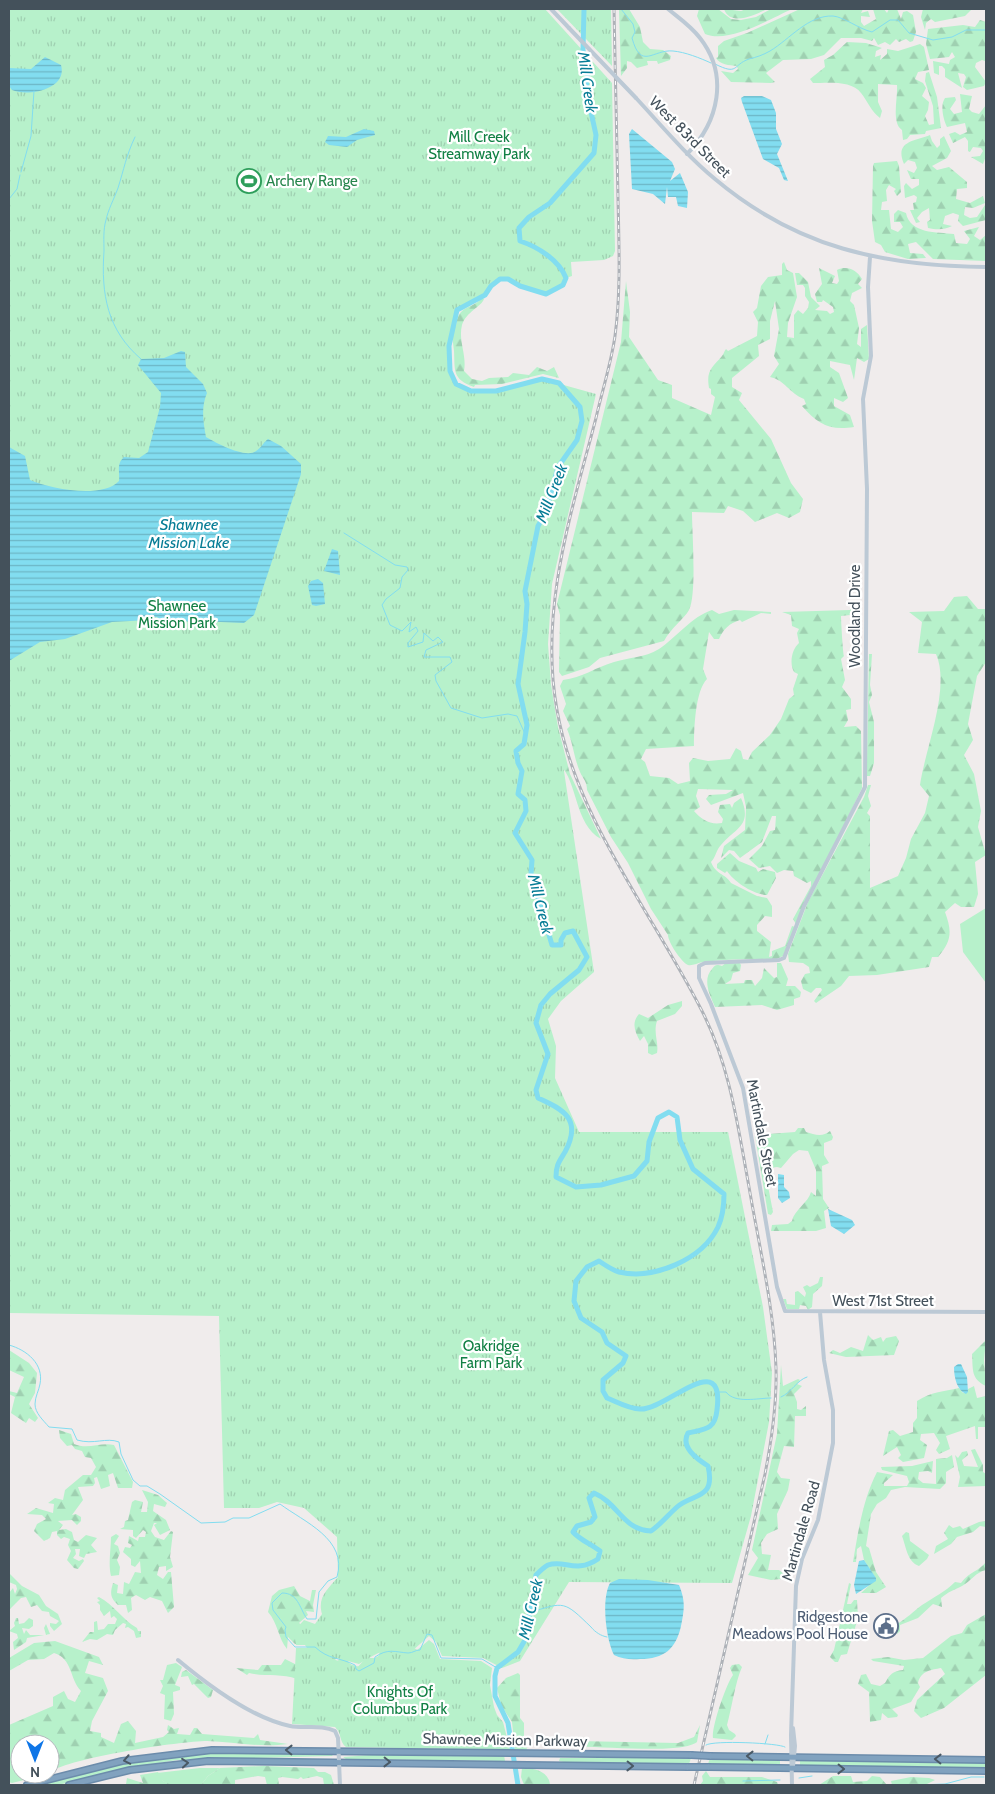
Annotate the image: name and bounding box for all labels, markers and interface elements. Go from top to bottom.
water label: Mill Creek [574,49,601,115]
street label: West 83rd Street [645,92,735,182]
park label: Mill Creek Streamway Park [428,128,530,163]
sports icon: Archery Range [236,168,262,194]
place label: Archery Range [266,172,358,190]
water label: Mill Creek [531,460,572,526]
water label: Shawnee Mission Lake [148,515,229,552]
street label: Woodland Drive [846,564,864,667]
park label: Shawnee Mission Park [138,597,216,632]
water label: Mill Creek [524,871,557,937]
street label: Martindale Street [743,1078,781,1188]
street label: West 71st Street [832,1292,934,1310]
park label: Oakridge Farm Park [460,1337,523,1372]
street label: Martindale Road [778,1479,824,1583]
water label: Mill Creek [514,1576,547,1642]
place label: Ridgestone Meadows Pool House [732,1608,868,1643]
public building icon: Ridgestone Meadows Pool House [873,1613,899,1639]
park label: Knights Of Columbus Park [353,1683,448,1718]
street label: Shawnee Mission Parkway [422,1730,588,1750]
north arrow [10,1734,60,1784]
one-way arrow [285,1745,292,1755]
one-way arrow [746,1751,754,1761]
one-way arrow [123,1754,132,1764]
one-way arrow [933,1754,941,1764]
one-way arrow [181,1757,189,1768]
one-way arrow [383,1757,391,1767]
one-way arrow [626,1761,634,1771]
text: N [30,1763,40,1781]
one-way arrow [838,1764,845,1774]

